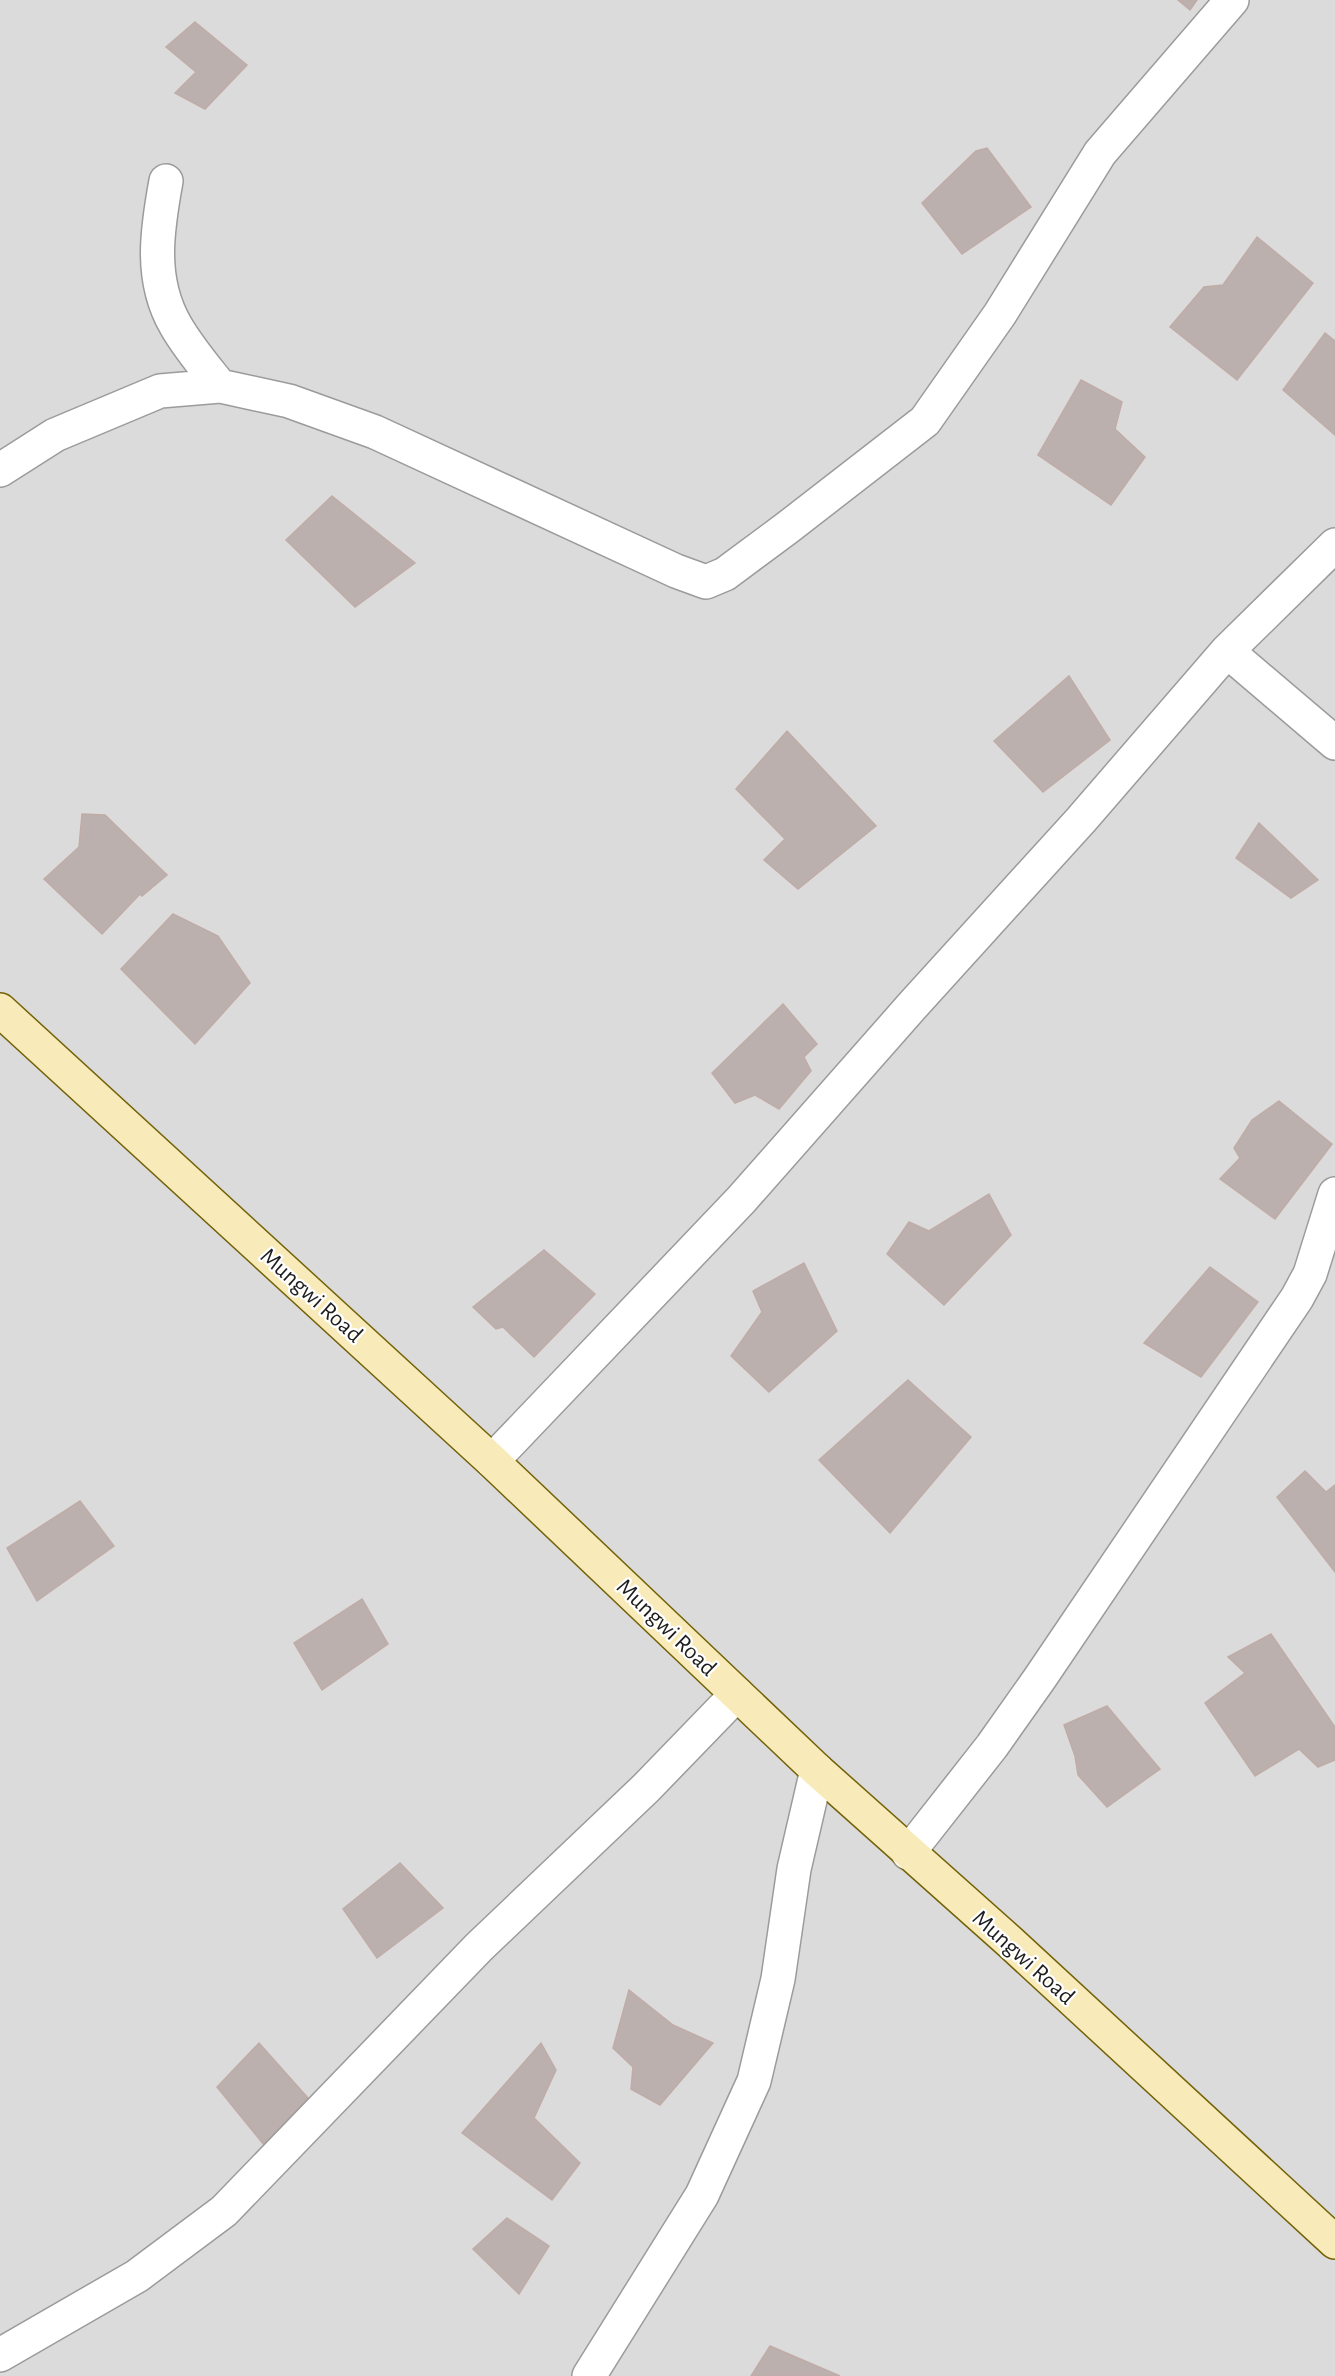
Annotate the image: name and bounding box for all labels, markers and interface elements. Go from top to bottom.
street label: Mungwi Road [256,1244,367,1348]
street label: Mungwi Road [612,1575,721,1681]
street label: Mungwi Road [968,1906,1079,2010]

